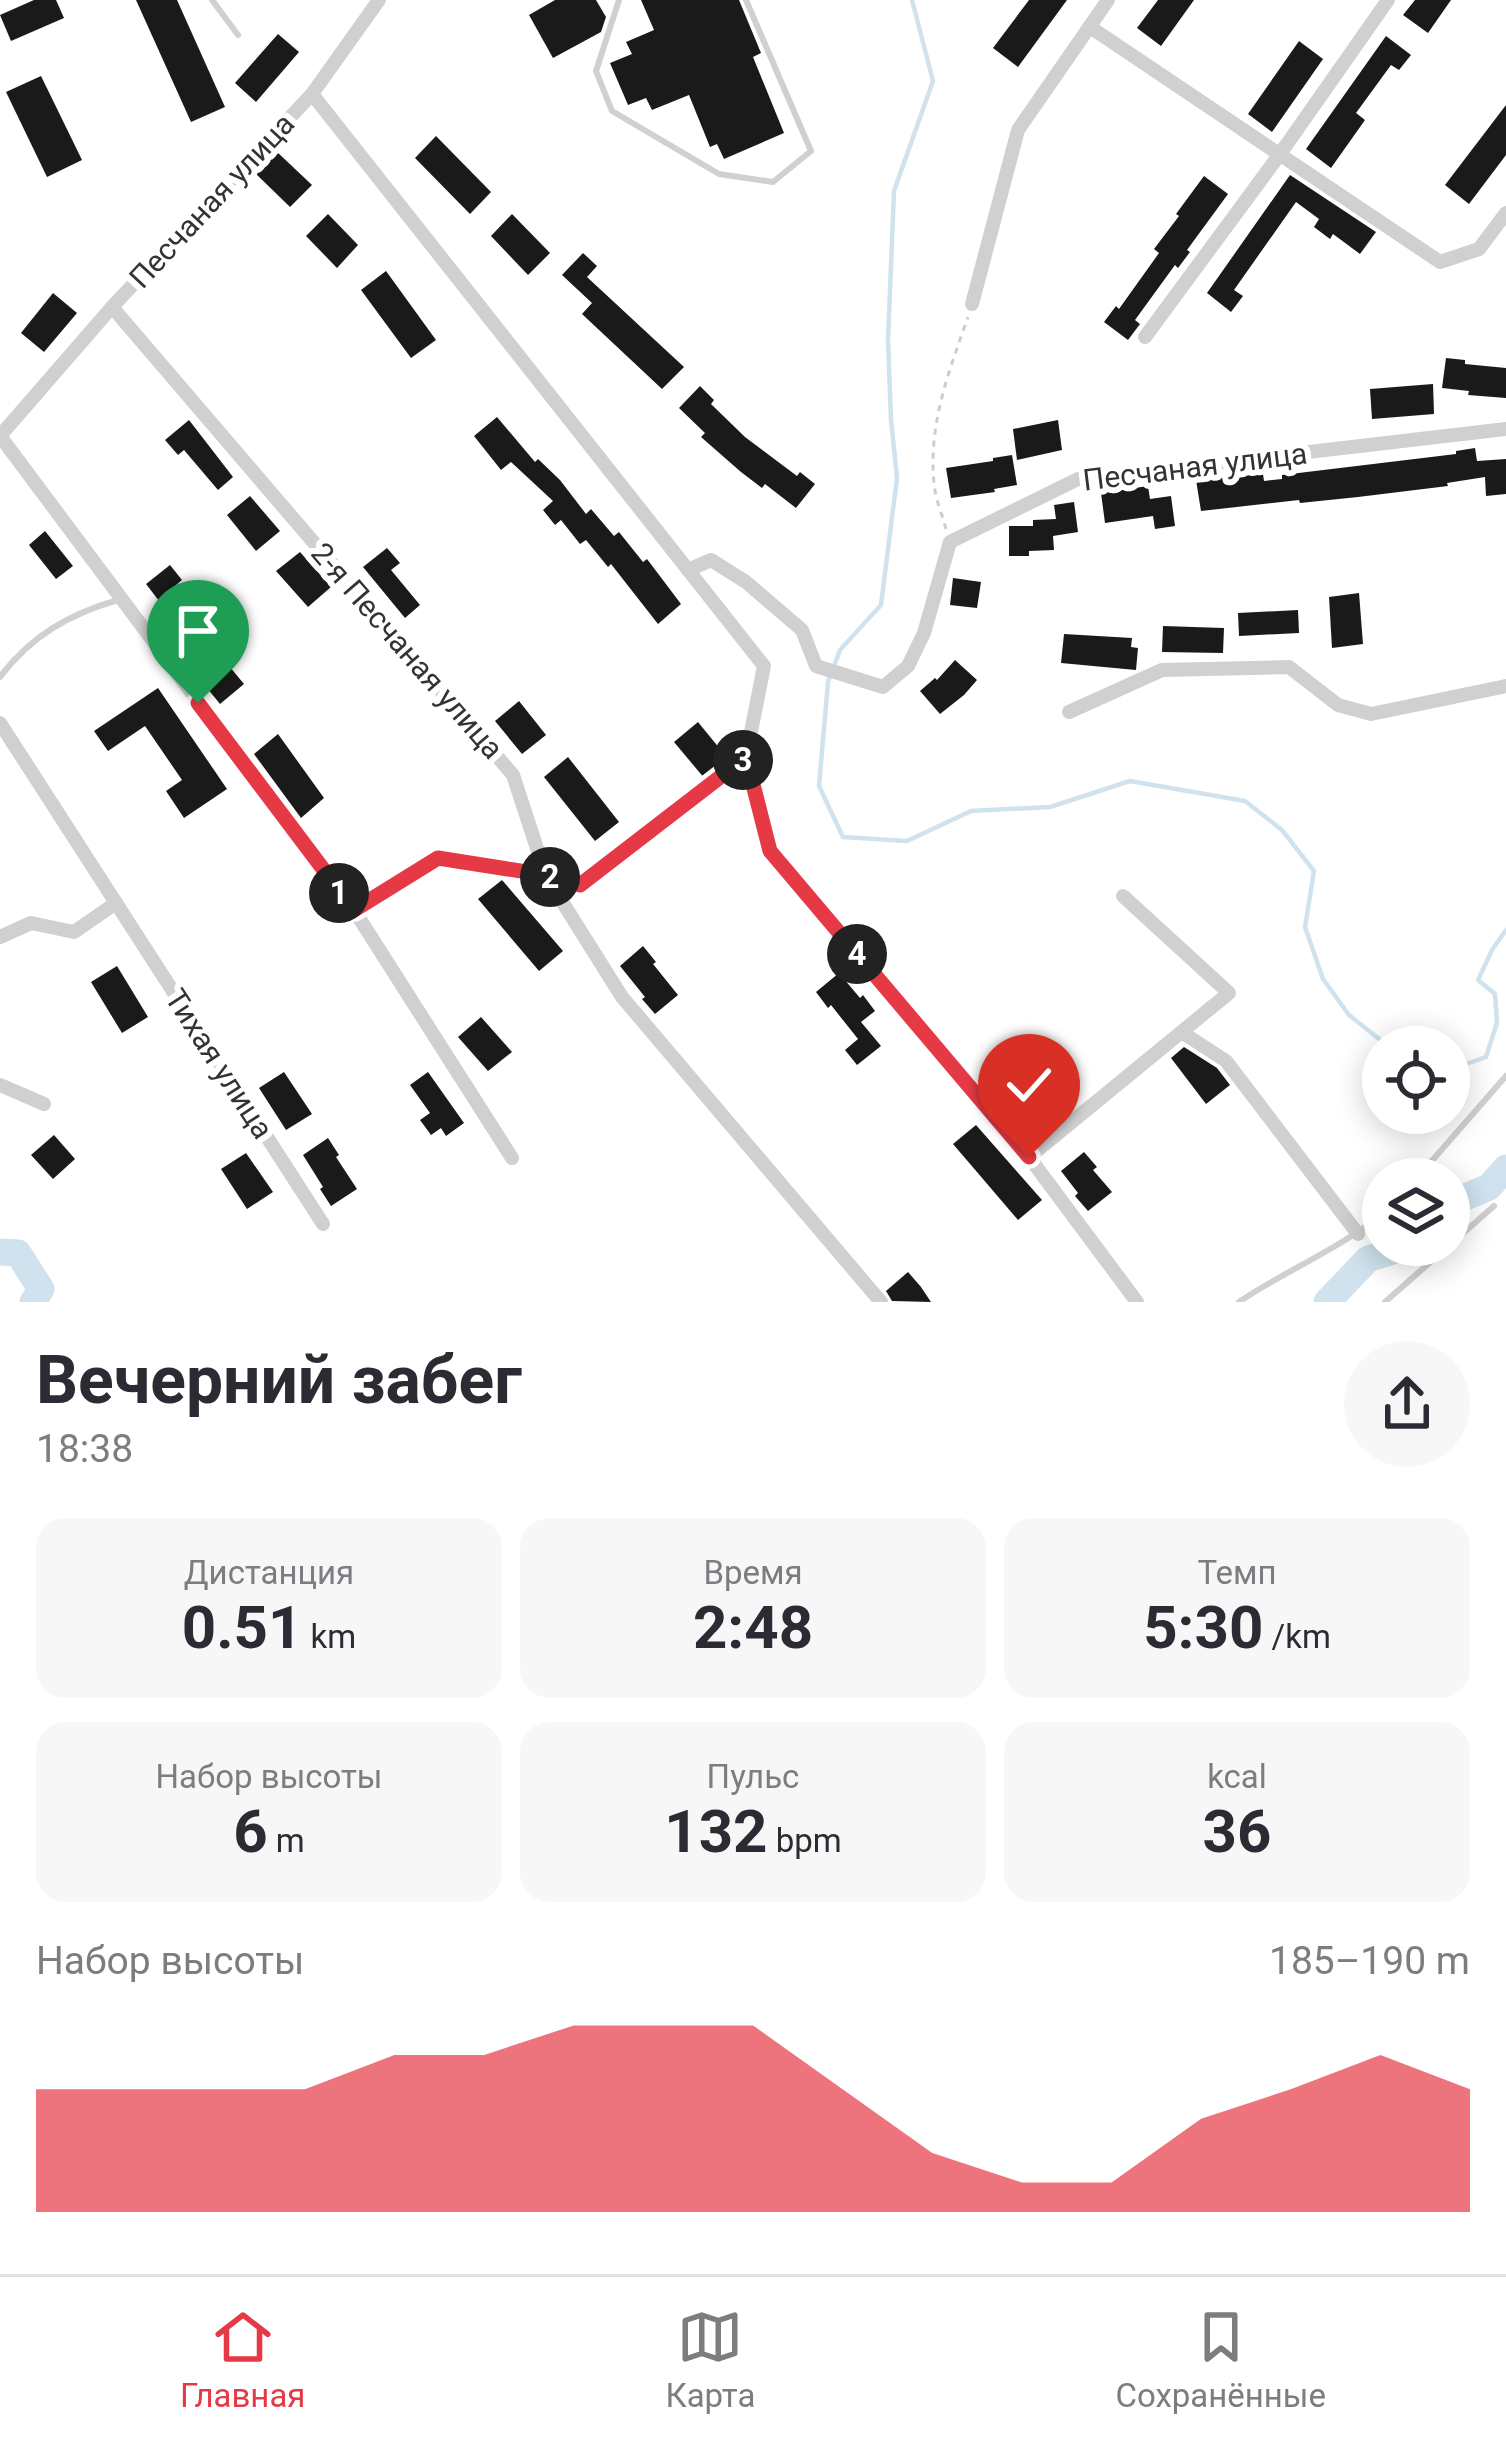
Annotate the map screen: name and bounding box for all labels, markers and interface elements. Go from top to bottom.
street label: Песчаная улица [122,106,301,295]
street label: Песчаная улица [1081,435,1309,498]
street label: 2-я Песчаная улица [304,536,511,766]
pin [147,580,249,703]
icon: arrive [165,598,231,664]
pin: 3 [713,730,773,790]
text: 3 [734,740,752,779]
pin: 2 [520,847,580,907]
text: 2 [541,857,559,896]
pin: 1 [309,863,369,923]
text: 1 [330,873,348,912]
pin: 4 [827,924,887,984]
text: 4 [848,934,866,973]
street label: Тихая улица [158,982,281,1145]
map controls [1362,1026,1470,1266]
button: locate [1362,1026,1470,1134]
pin [978,1034,1080,1157]
icon: check [996,1052,1062,1118]
button: layers [1362,1158,1470,1266]
button: share [1344,1341,1470,1467]
text: Вечерний забег [36,1342,522,1419]
text: 18:38 [36,1426,133,1472]
text: Дистанция [184,1553,354,1592]
text: Время [703,1553,803,1592]
text: Темп [1197,1553,1277,1592]
text: 0.51 [182,1592,302,1663]
text: 2:48 [693,1592,813,1663]
text: 5:30 [1143,1592,1263,1663]
text: km [302,1617,356,1656]
text: /km [1263,1617,1331,1656]
text: Набор высоты [155,1757,383,1796]
text: Пульс [707,1757,799,1796]
text: kcal [1207,1757,1267,1796]
text: 6 [233,1796,268,1867]
text: 132 [664,1796,768,1867]
text: 36 [1203,1796,1271,1867]
text: m [268,1821,305,1860]
text: bpm [768,1821,842,1860]
text: Набор высоты [36,1938,304,1984]
text: 185–190 m [1269,1938,1470,1984]
tab: Главная [180,2304,305,2415]
tab: Карта [665,2304,755,2415]
tab: Сохранённые [1115,2304,1326,2415]

